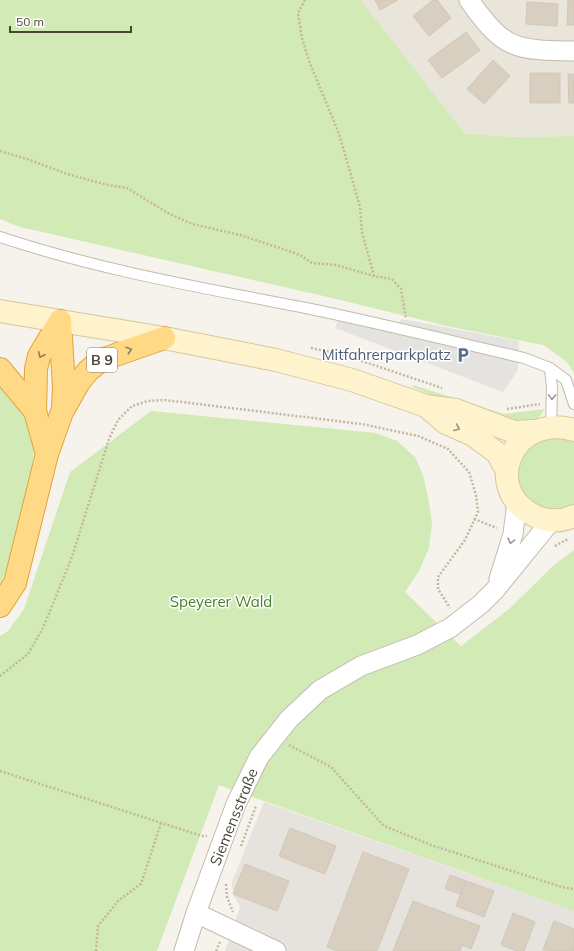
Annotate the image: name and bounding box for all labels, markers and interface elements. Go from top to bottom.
scale bar [10,8,131,34]
text: 50 m [16,14,44,29]
place label: Mitfahrerparkplatz [322,345,451,364]
one-way arrow [125,346,132,355]
parking icon: Mitfahrerparkplatz [454,346,472,364]
road number: B 9 [87,348,117,372]
one-way arrow [37,351,45,358]
one-way arrow [548,394,556,400]
one-way arrow [453,423,461,431]
one-way arrow [507,537,516,544]
park label: Speyerer Wald [170,592,272,611]
street label: Siemensstraße [205,765,262,868]

